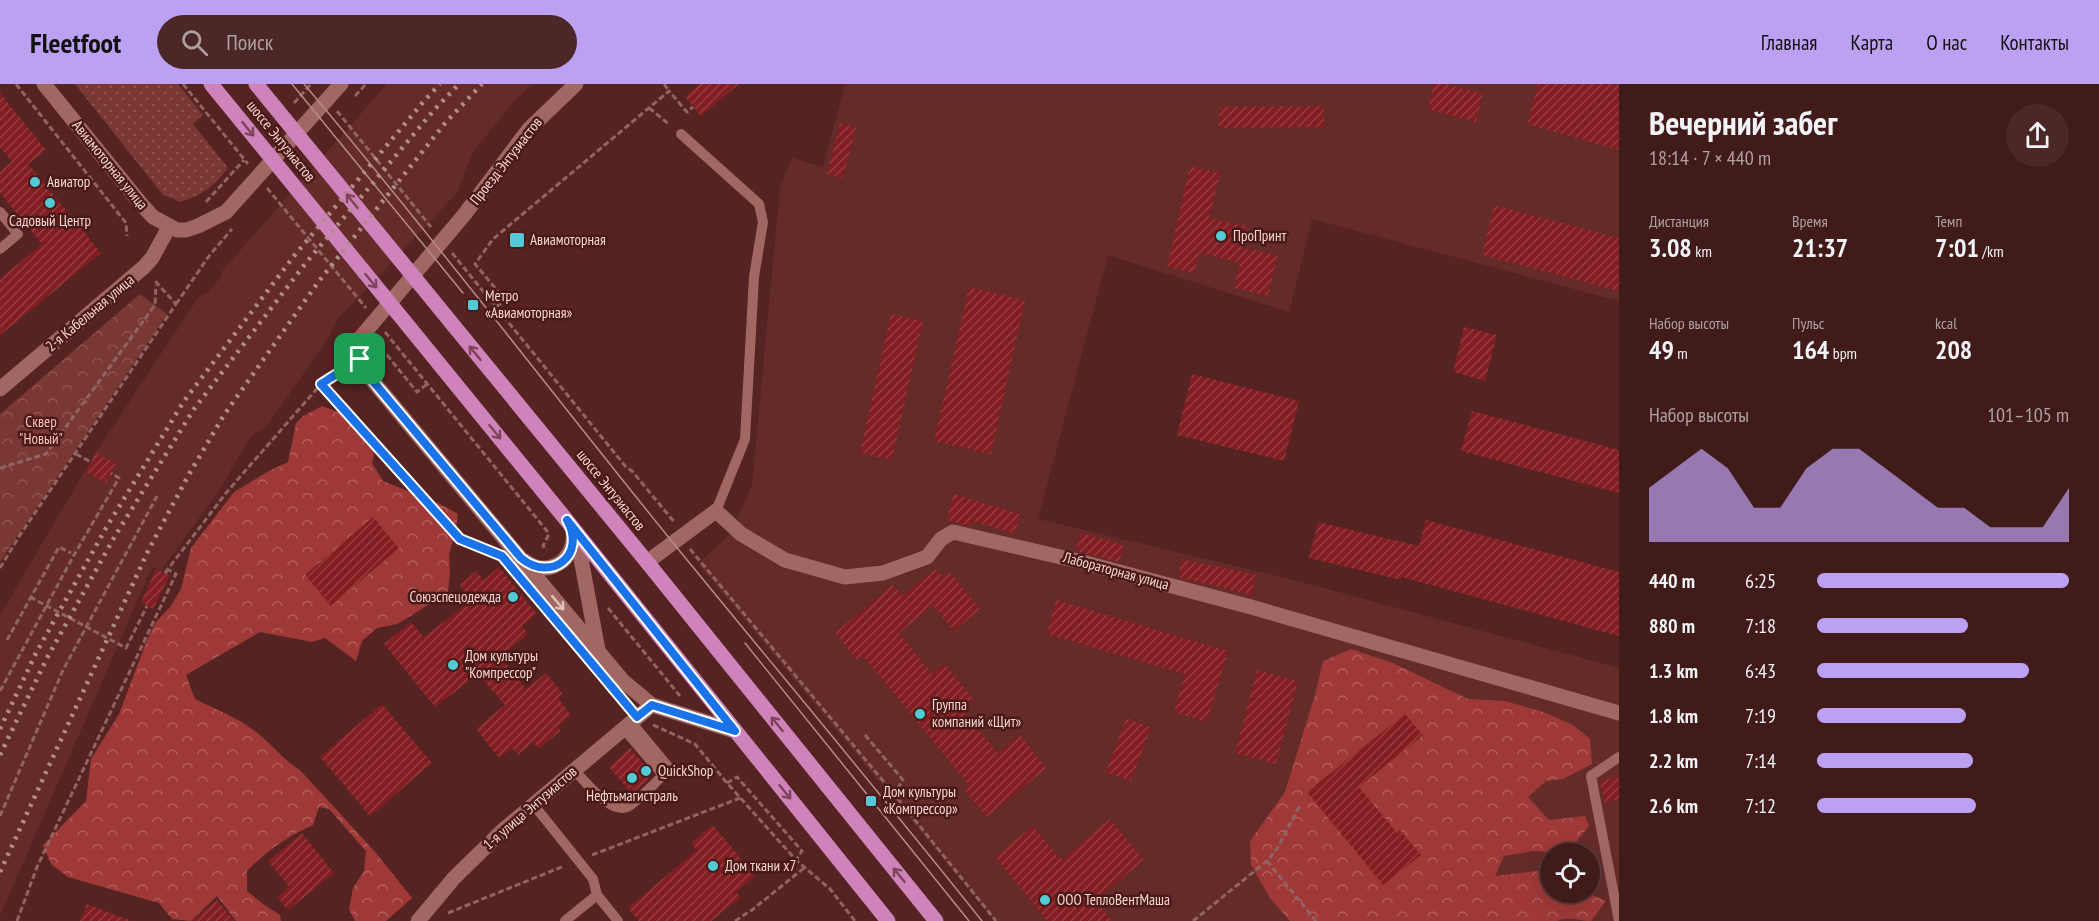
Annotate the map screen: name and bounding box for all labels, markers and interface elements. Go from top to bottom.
search box [157,15,577,69]
text: Fleetfoot [30,24,121,61]
icon: search [178,26,211,59]
text: Поиск [226,28,273,56]
text: Главная [1761,29,1817,56]
text: Карта [1850,29,1893,56]
text: О нас [1926,29,1967,56]
text: Контакты [2000,29,2069,56]
street label: шоссе Энтузиастов [243,96,320,185]
text: Вечерний забег [1649,101,1837,144]
button: share [2006,104,2069,167]
street label: Проезд Энтузиастов [465,113,546,208]
street label: Авиамоторная улица [68,116,152,213]
one-way arrow [242,121,255,137]
text: 18:14 · 7 × 440 m [1649,145,1771,171]
place label: Авиатор [47,172,90,191]
marker: Авиатор [28,175,42,189]
one-way arrow [345,193,358,209]
marker: Садовый Центр [43,196,57,210]
place label: Садовый Центр [9,211,91,230]
text: Дистанция [1649,211,1709,231]
text: Время [1792,211,1828,231]
text: Темп [1935,211,1962,231]
place label: ПроПринт [1233,226,1286,245]
marker: ПроПринт [1214,229,1228,243]
place label: Авиамоторная [530,230,606,249]
marker: Авиамоторная [508,231,526,249]
text: 3.08 [1649,231,1692,264]
text: 21:37 [1792,231,1848,264]
text: 7:01 [1935,231,1979,264]
text: km [1692,241,1712,261]
text: /km [1979,241,2004,261]
street label: 2-я Кабельная улица [41,270,138,355]
one-way arrow [365,272,378,288]
place label: Метро «Авиамоторная» [485,286,573,322]
marker: Метро «Авиамоторная» [466,298,480,312]
text: Набор высоты [1649,313,1729,333]
text: Пульс [1792,313,1824,333]
text: kcal [1935,313,1957,333]
pin [334,333,385,384]
text: 49 [1649,333,1674,366]
text: 164 [1792,333,1829,366]
text: 208 [1935,333,1972,366]
icon: arrive [343,342,376,375]
text: m [1674,343,1688,363]
text: bpm [1829,343,1857,363]
one-way arrow [468,345,481,361]
text: Набор высоты [1649,402,1749,428]
text: 101–105 m [1987,402,2069,428]
park label: Сквер "Новый" [19,412,63,448]
one-way arrow [488,424,501,440]
street label: шоссе Энтузиастов [573,445,650,534]
street label: Лабораторная улица [1060,547,1171,594]
text: 440 m [1649,568,1695,594]
text: 6:25 [1745,568,1776,594]
place label: Союзспецодежда [409,587,501,606]
marker: Союзспецодежда [506,590,520,604]
one-way arrow [552,594,565,610]
text: 880 m [1649,613,1695,639]
text: 7:18 [1745,613,1776,639]
place label: Дом культуры "Компрессор" [465,646,538,682]
marker: Дом культуры "Компрессор" [446,658,460,672]
text: 1.3 km [1649,658,1698,684]
text: 6:43 [1745,658,1776,684]
place label: Группа компаний «Щит» [932,695,1021,731]
text: 1.8 km [1649,703,1698,729]
text: 7:19 [1745,703,1776,729]
marker: Группа компаний «Щит» [913,707,927,721]
one-way arrow [770,716,783,732]
text: 2.2 km [1649,748,1698,774]
text: 7:14 [1745,748,1776,774]
place label: QuickShop [658,761,713,780]
street label: 1-я улица Энтузиастов [479,762,580,854]
marker: QuickShop [639,764,653,778]
marker: Нефтьмагистраль [625,771,639,785]
place label: Дом культуры «Компрессор» [883,782,958,818]
one-way arrow [778,784,791,800]
place label: Нефтьмагистраль [586,786,678,805]
text: 2.6 km [1649,793,1698,819]
text: 7:12 [1745,793,1776,819]
marker: Дом культуры «Компрессор» [864,794,878,808]
map controls [1540,843,1600,903]
button: locate [1540,843,1600,903]
place label: Дом ткани x7 [725,856,796,875]
marker: Дом ткани x7 [706,859,720,873]
one-way arrow [893,868,906,884]
place label: ООО ТеплоВентМаша [1057,890,1170,909]
marker: ООО ТеплоВентМаша [1038,893,1052,907]

